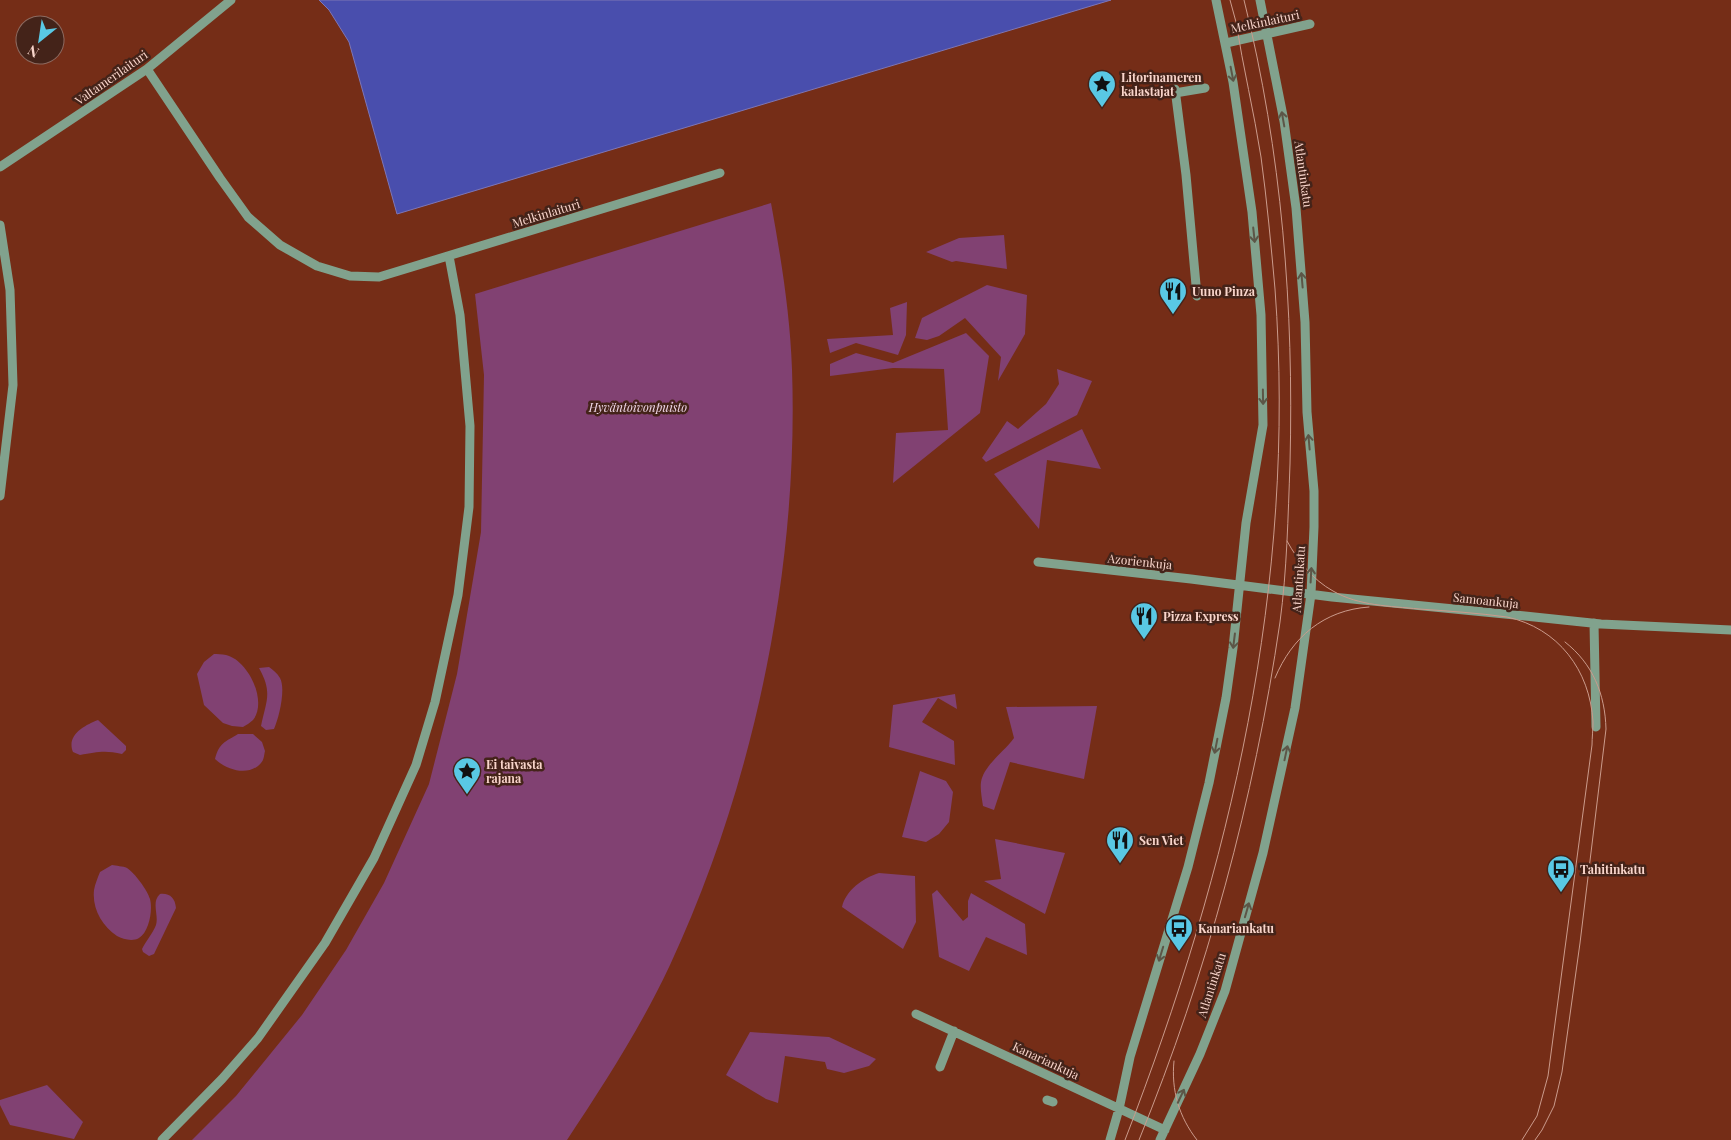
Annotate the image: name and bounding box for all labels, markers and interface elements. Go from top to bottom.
street label: Melkinlaituri [1229,6,1301,36]
north arrow [15,15,65,65]
text: N [24,41,42,62]
street label: Valtamerilaituri [71,46,151,109]
one-way arrow [1227,66,1237,82]
place icon: Litorinameren kalastajat [1087,69,1117,108]
place label: Litorinameren kalastajat [1121,69,1202,99]
one-way arrow [1278,111,1288,127]
street label: Atlantinkatu [1291,139,1317,208]
street label: Melkinlaituri [510,195,582,231]
one-way arrow [1249,227,1259,243]
one-way arrow [1297,272,1307,288]
restaurant icon: Uuno Pinza [1158,276,1188,315]
place label: Uuno Pinza [1192,283,1256,299]
one-way arrow [1258,388,1268,405]
park label: Hyväntoivonpuisto [588,399,687,415]
one-way arrow [1304,435,1314,451]
street label: Atlantinkatu [1288,545,1308,614]
street label: Azorienkuja [1106,550,1173,572]
one-way arrow [1307,567,1316,583]
street label: Samoankuja [1453,589,1519,611]
restaurant icon: Pizza Express [1129,601,1159,640]
place label: Pizza Express [1163,608,1239,624]
one-way arrow [1229,633,1239,649]
one-way arrow [1211,737,1220,753]
one-way arrow [1282,745,1291,761]
place icon: Ei taivasta rajana [452,756,482,795]
place label: Ei taivasta rajana [486,756,543,786]
restaurant icon: Sen Viet [1105,825,1135,864]
place label: Sen Viet [1139,832,1184,848]
bus stop icon: Tahitinkatu [1546,854,1576,893]
place label: Tahitinkatu [1580,861,1646,877]
one-way arrow [1243,903,1252,919]
bus stop icon: Kanariankatu [1164,913,1194,952]
place label: Kanariankatu [1198,920,1275,936]
one-way arrow [1156,945,1166,961]
street label: Atlantinkatu [1193,951,1229,1020]
street label: Kanariankuja [1010,1038,1082,1082]
one-way arrow [1176,1089,1186,1104]

